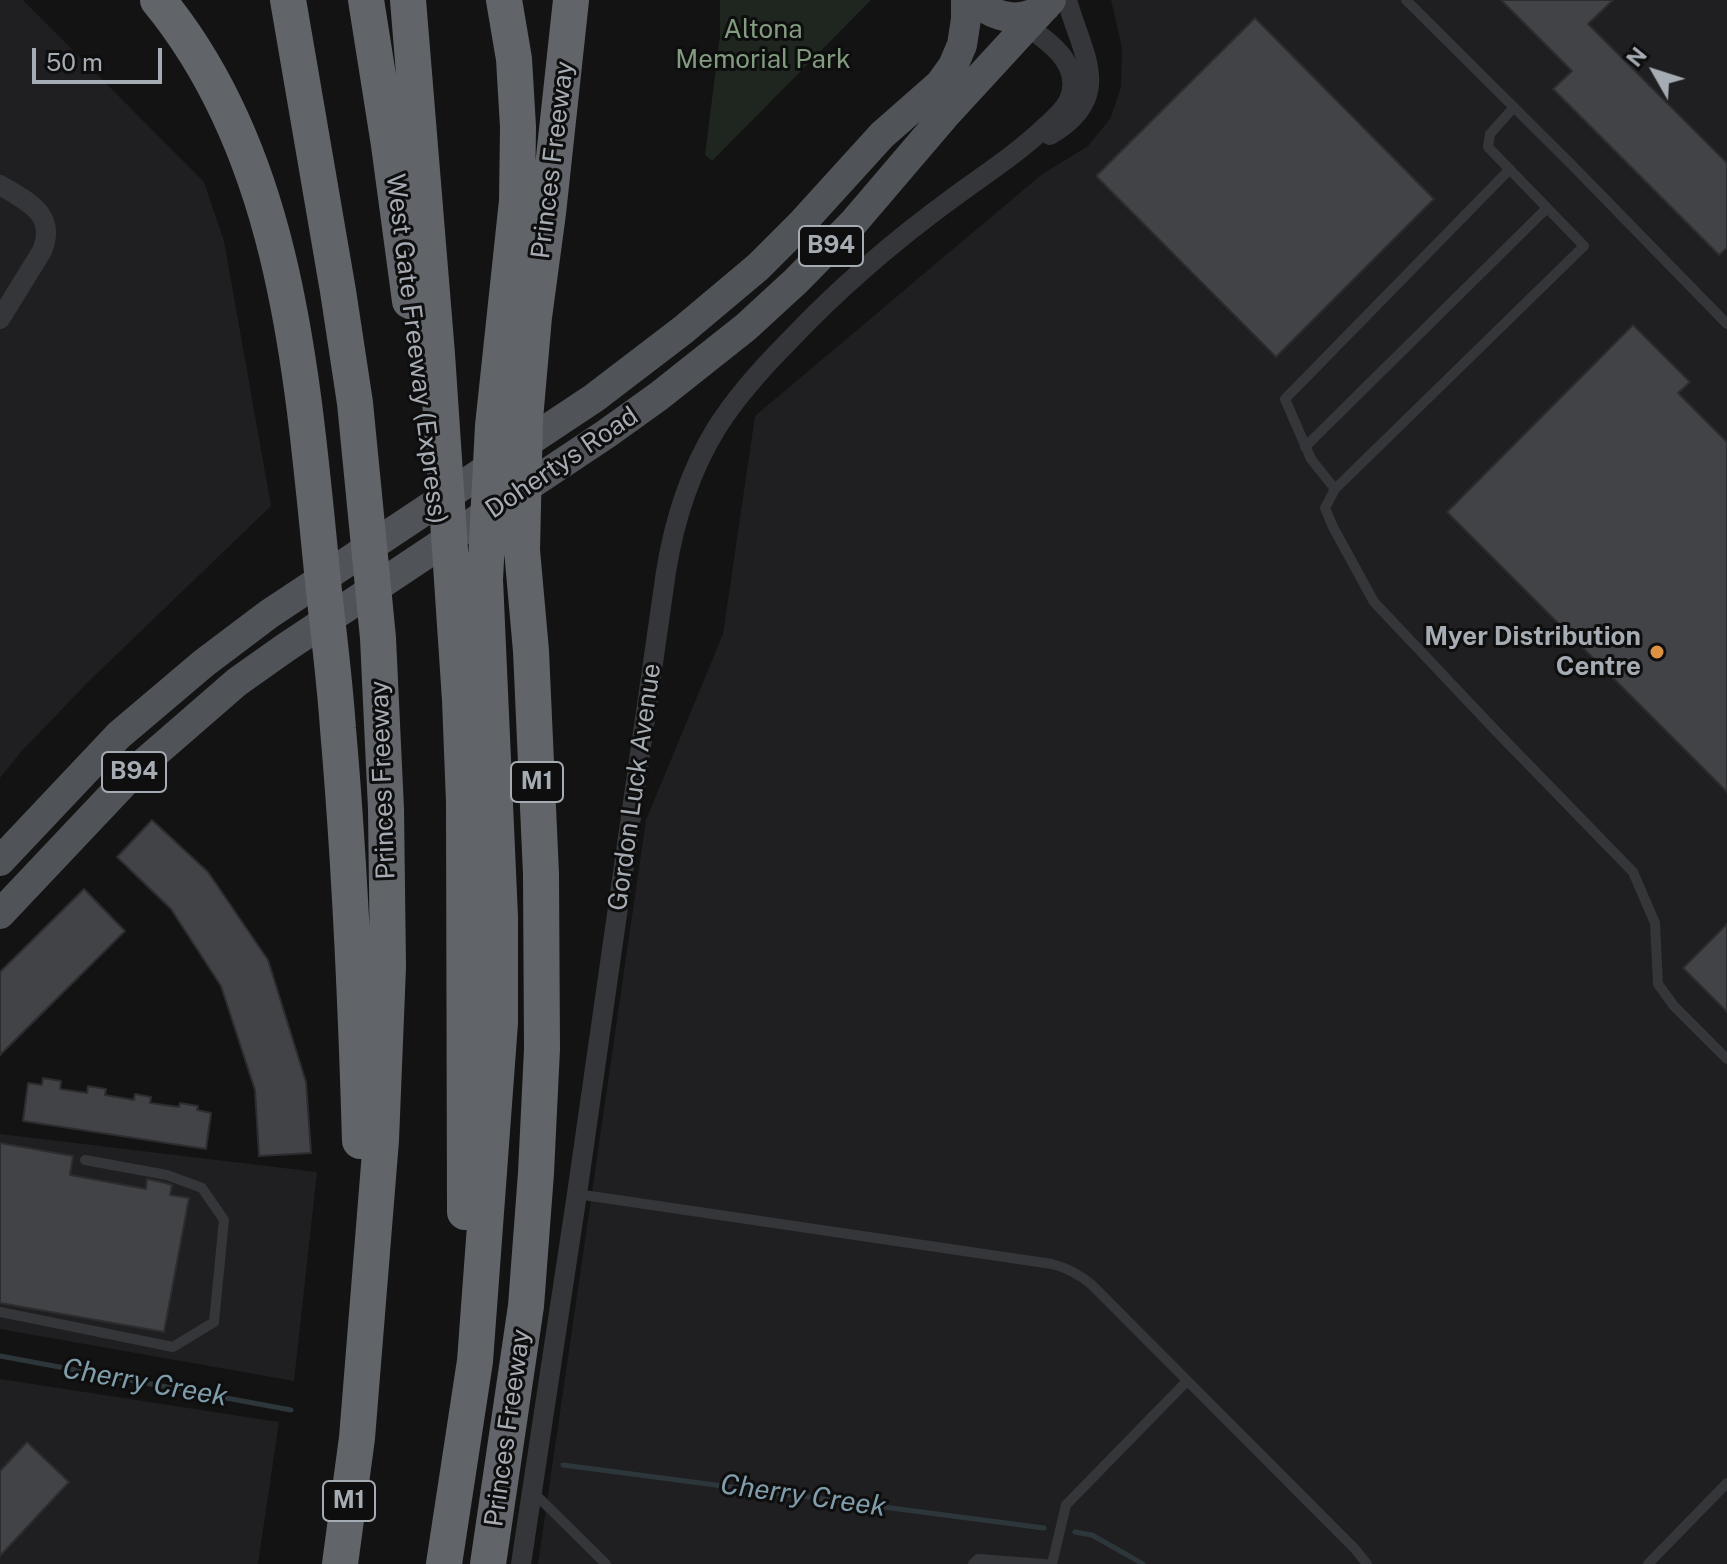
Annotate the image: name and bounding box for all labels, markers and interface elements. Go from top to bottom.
park label: Altona Memorial Park [675,14,851,76]
scale bar [36,32,166,82]
north arrow [1615,32,1695,112]
text: N [1621,42,1652,72]
text: 50 m [46,48,103,76]
street label: Princes Freeway [525,59,581,261]
street label: West Gate Freeway (Express) [379,172,453,526]
road number: B94 [799,226,863,266]
street label: Dohertys Road [480,401,644,525]
place label: Myer Distribution Centre [1424,621,1641,682]
marker: Myer Distribution Centre [1648,643,1666,661]
street label: Gordon Luck Avenue [602,661,668,913]
street label: Princes Freeway [364,680,402,880]
road number: B94 [102,752,166,792]
road number: M1 [511,762,563,802]
street label: Princes Freeway [479,1327,537,1529]
water label: Cherry Creek [60,1352,230,1414]
water label: Cherry Creek [718,1468,888,1524]
road number: M1 [323,1481,375,1521]

